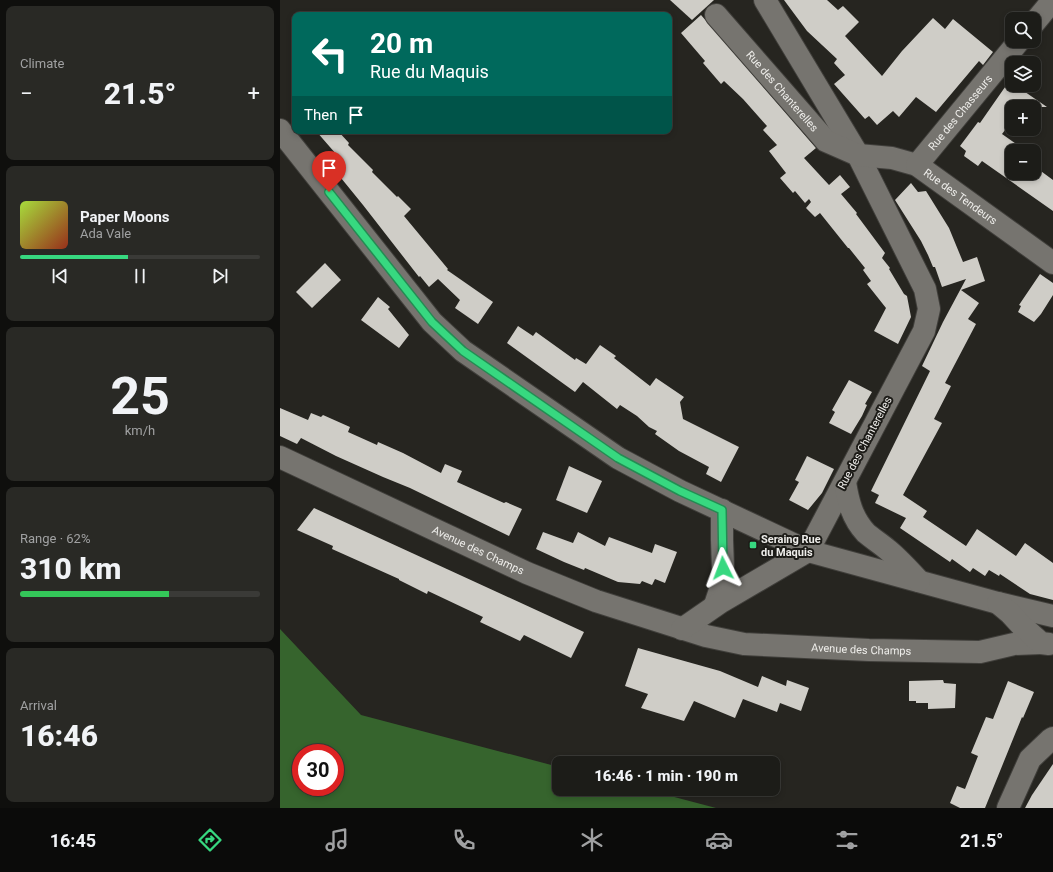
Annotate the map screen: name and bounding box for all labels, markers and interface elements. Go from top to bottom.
map controls [1005,12,1041,180]
button: search [1005,12,1041,48]
text: 20 m [370,27,433,60]
icon: left [304,28,356,80]
street label: Rue des Chanterelles [744,48,821,134]
text: Climate [20,56,64,71]
button: layers [1005,56,1041,92]
text: Rue du Maquis [370,61,489,82]
street label: Rue des Chasseurs [925,72,995,153]
text: 21.5° [104,76,176,111]
text: − [20,81,33,106]
text: + [248,81,260,106]
button: + [1005,100,1041,136]
icon: arrive [345,104,367,126]
text: Then [304,106,337,124]
button: − [1005,144,1041,180]
pin [312,151,346,192]
icon: arrive [318,157,340,179]
street label: Rue des Tendeurs [921,166,1000,227]
text: Paper Moons [80,208,170,226]
text: Ada Vale [80,226,131,241]
icon: previous [49,265,71,287]
icon: pause [129,265,151,287]
icon: next [209,265,231,287]
text: 25 [110,366,170,427]
street label: Rue des Chanterelles [835,394,895,491]
text: km/h [125,423,155,438]
street label: Avenue des Champs [430,523,527,577]
text: Range · 62% [20,531,90,546]
place label: Seraing Rue du Maquis [761,533,821,559]
marker: Seraing Rue du Maquis [748,540,758,550]
position arrow [702,547,744,589]
text: 310 km [20,551,122,586]
street label: Avenue des Champs [811,641,912,657]
text: Arrival [20,698,57,713]
text: 16:46 [20,718,98,753]
speed limit sign: 30 [292,744,344,796]
text: 16:46 · 1 min · 190 m [594,767,738,785]
icon: directions [196,826,224,854]
icon: music [323,826,351,854]
icon: phone [450,826,478,854]
icon: climate [578,826,606,854]
icon: car [705,826,733,854]
icon: filters [833,826,861,854]
text: 16:45 [50,830,96,851]
text: 21.5° [960,830,1003,851]

